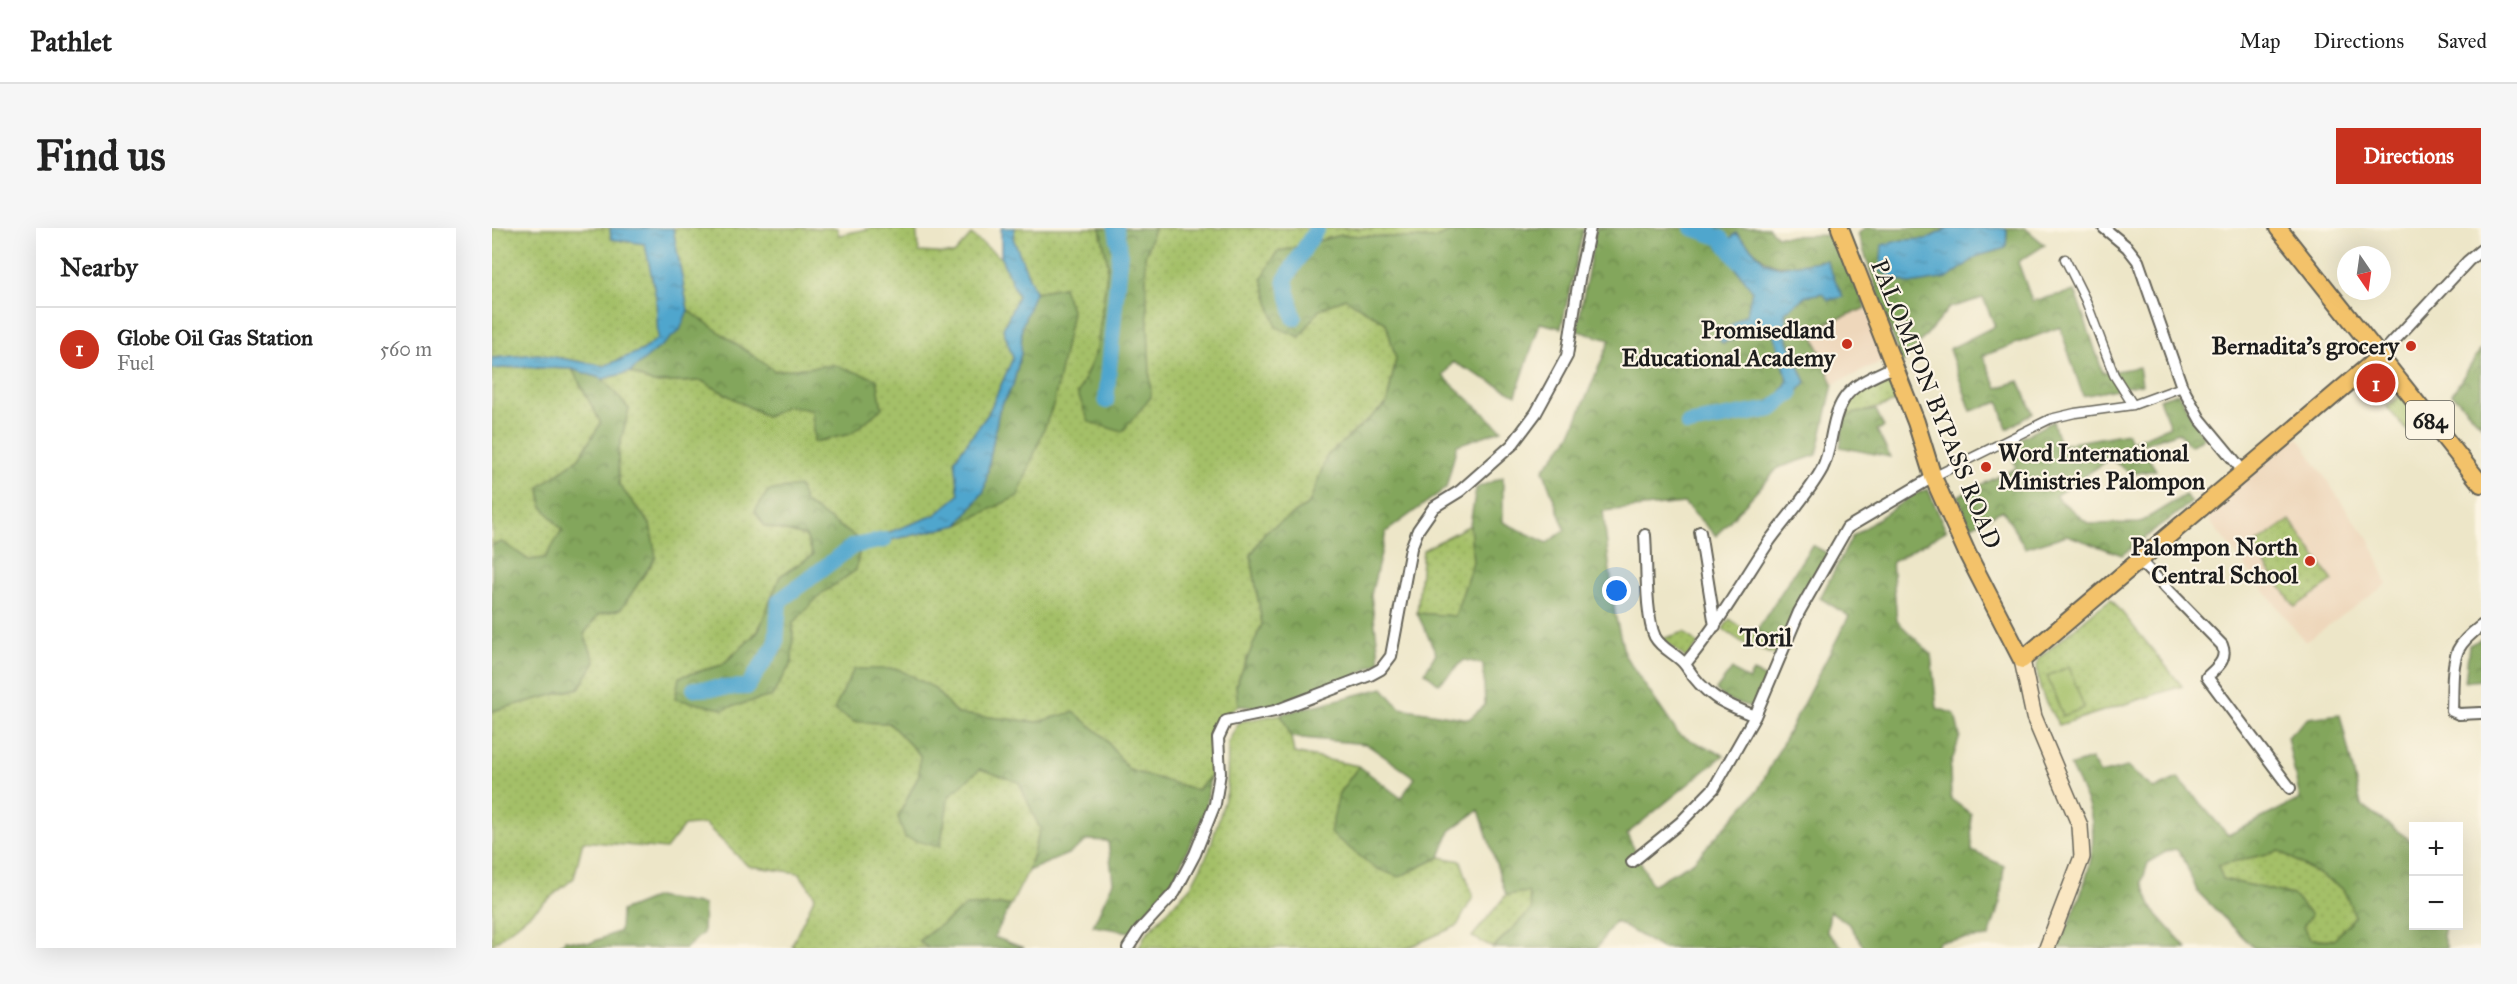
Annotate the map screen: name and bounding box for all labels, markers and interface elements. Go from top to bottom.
text: Pathlet [30,24,112,59]
text: Map [2240,28,2281,54]
text: Directions [2314,28,2404,54]
text: Saved [2437,28,2487,54]
button: Directions [2336,128,2481,184]
text: Find us [36,130,166,182]
north arrow [2337,246,2391,300]
text: Nearby [60,251,138,283]
street label: PALOMPON BYPASS ROAD [1864,255,2008,553]
place label: Promisedland Educational Academy [1621,315,1837,373]
text: Globe Oil Gas Station [117,324,313,351]
place label: Bernadita's grocery [2211,331,2401,361]
text: 1 [76,337,83,361]
text: 560 m [380,337,432,361]
marker: Promisedland Educational Academy [1840,337,1854,351]
marker: Bernadita's grocery [2404,339,2418,353]
text: Fuel [117,351,154,375]
pin: 1 [2356,360,2396,406]
road number: 684 [2406,401,2454,439]
place label: Word International Ministries Palompon [1998,438,2205,496]
marker: Word International Ministries Palompon [1979,460,1993,474]
place label: Palompon North Central School [2130,532,2299,590]
marker: Palompon North Central School [2303,554,2317,568]
your location [1602,576,1631,605]
district label: Toril [1739,621,1793,653]
map controls [2409,822,2463,930]
button: + [2409,822,2463,876]
button: − [2409,876,2463,930]

